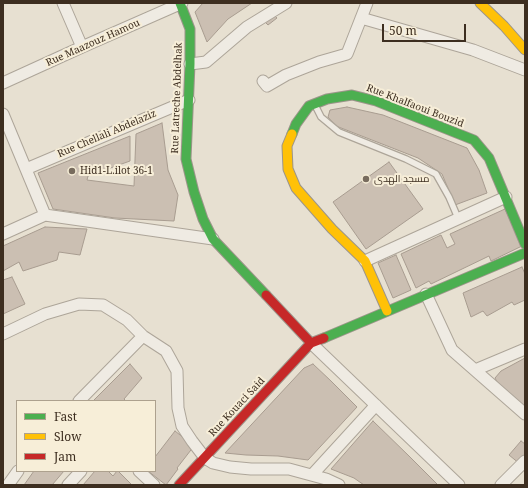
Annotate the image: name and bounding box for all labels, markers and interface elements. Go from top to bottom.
scale bar [384,16,468,42]
street label: Rue Maazouz Hamou [44,17,142,69]
text: 50 m [389,22,417,39]
street label: Rue Latreche Abdelhak [169,42,185,154]
street label: Rue Khalfaoui Bouzid [365,82,465,130]
street label: Rue Chellali Abdelaziz [56,108,158,160]
place label: Hid1-L.ilot 36-1 [80,165,153,177]
marker: Hid1-L.ilot 36-1 [67,166,77,176]
place label: مسجد الهدى [374,173,429,185]
marker: مسجد الهدى [361,174,371,184]
street label: Rue Kouaci Said [207,375,267,439]
legend [16,400,156,472]
text: Fast [54,408,77,425]
text: Slow [54,428,82,445]
text: Jam [54,448,76,465]

